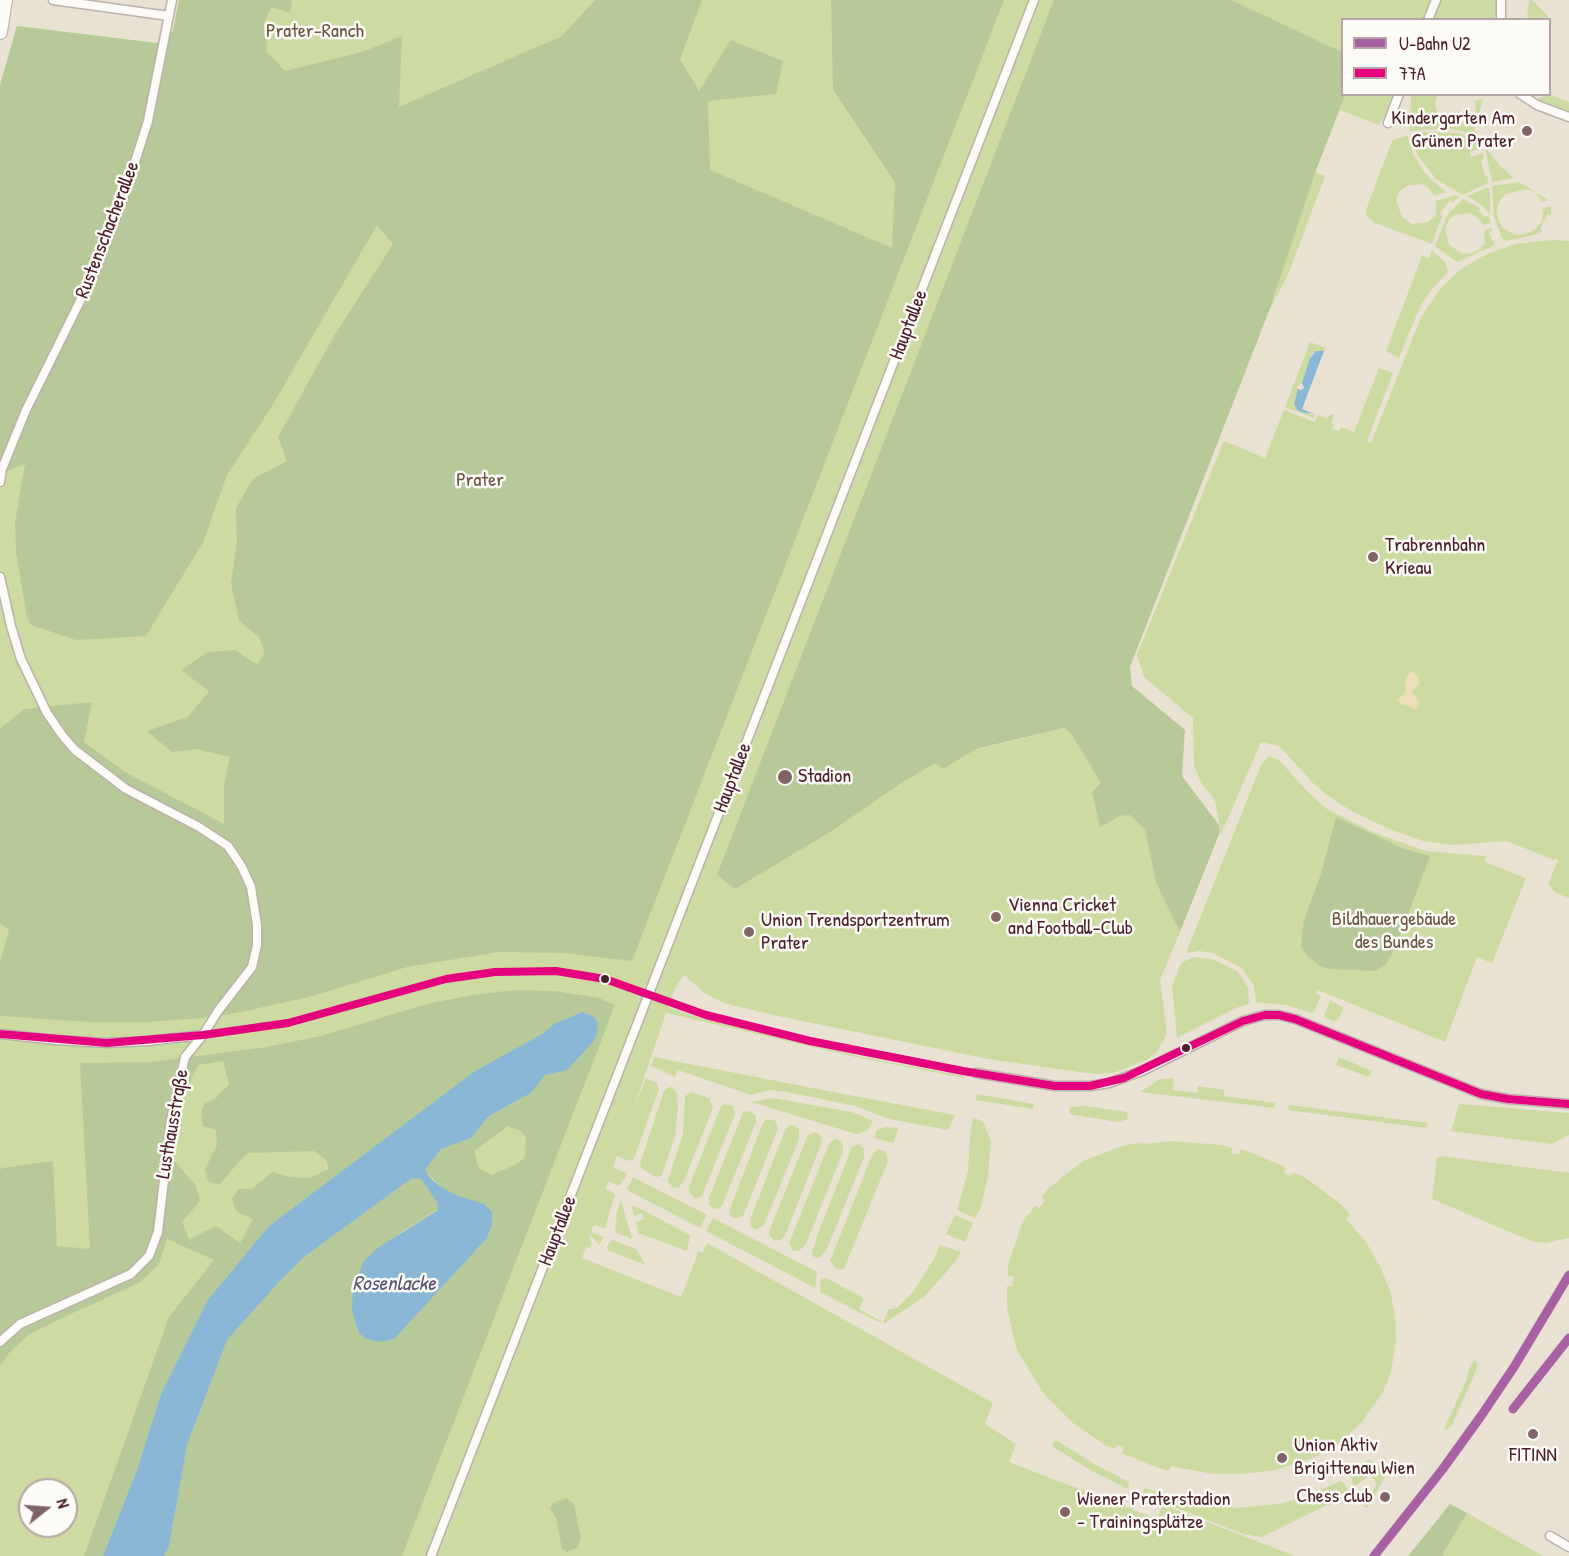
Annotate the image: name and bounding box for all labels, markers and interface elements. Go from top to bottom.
legend [1341,18,1551,96]
park label: Prater-Ranch [266,20,364,44]
text: U-Bahn U2 [1399,31,1471,56]
text: 77A [1399,61,1426,86]
place label: Kindergarten Am Grünen Prater [1391,107,1515,154]
marker: Kindergarten Am Grünen Prater [1520,124,1534,138]
street label: Rustenschacherallee [71,158,145,302]
street label: Hauptallee [885,287,933,363]
park label: Prater [456,469,504,493]
place label: Trabrennbahn Krieau [1385,534,1485,581]
marker: Trabrennbahn Krieau [1366,550,1380,564]
street label: Hauptallee [709,740,757,816]
place label: Stadion [798,765,851,789]
marker: Stadion [776,768,794,786]
place label: Vienna Cricket and Football-Club [1008,894,1133,941]
park label: Bildhauergebäude des Bundes [1332,908,1456,955]
place label: Union Trendsportzentrum Prater [761,909,950,956]
marker: Vienna Cricket and Football-Club [989,910,1003,924]
marker: Union Trendsportzentrum Prater [742,925,756,939]
unlabelled marker [599,973,611,985]
unlabelled marker [1180,1042,1192,1054]
street label: Lusthausstraße [152,1067,194,1181]
street label: Hauptallee [534,1193,582,1269]
water label: Rosenlacke [353,1271,435,1297]
marker: FITINN [1526,1427,1540,1441]
place label: Union Aktiv Brigittenau Wien [1294,1434,1415,1481]
place label: FITINN [1509,1444,1557,1468]
marker: Union Aktiv Brigittenau Wien [1275,1451,1289,1465]
north arrow [18,1478,78,1538]
place label: Chess club [1296,1485,1373,1509]
place label: Wiener Praterstadion - Trainingsplätze [1077,1488,1231,1535]
marker: Chess club [1378,1490,1392,1504]
text: N [52,1496,75,1511]
marker: Wiener Praterstadion - Trainingsplätze [1058,1505,1072,1519]

